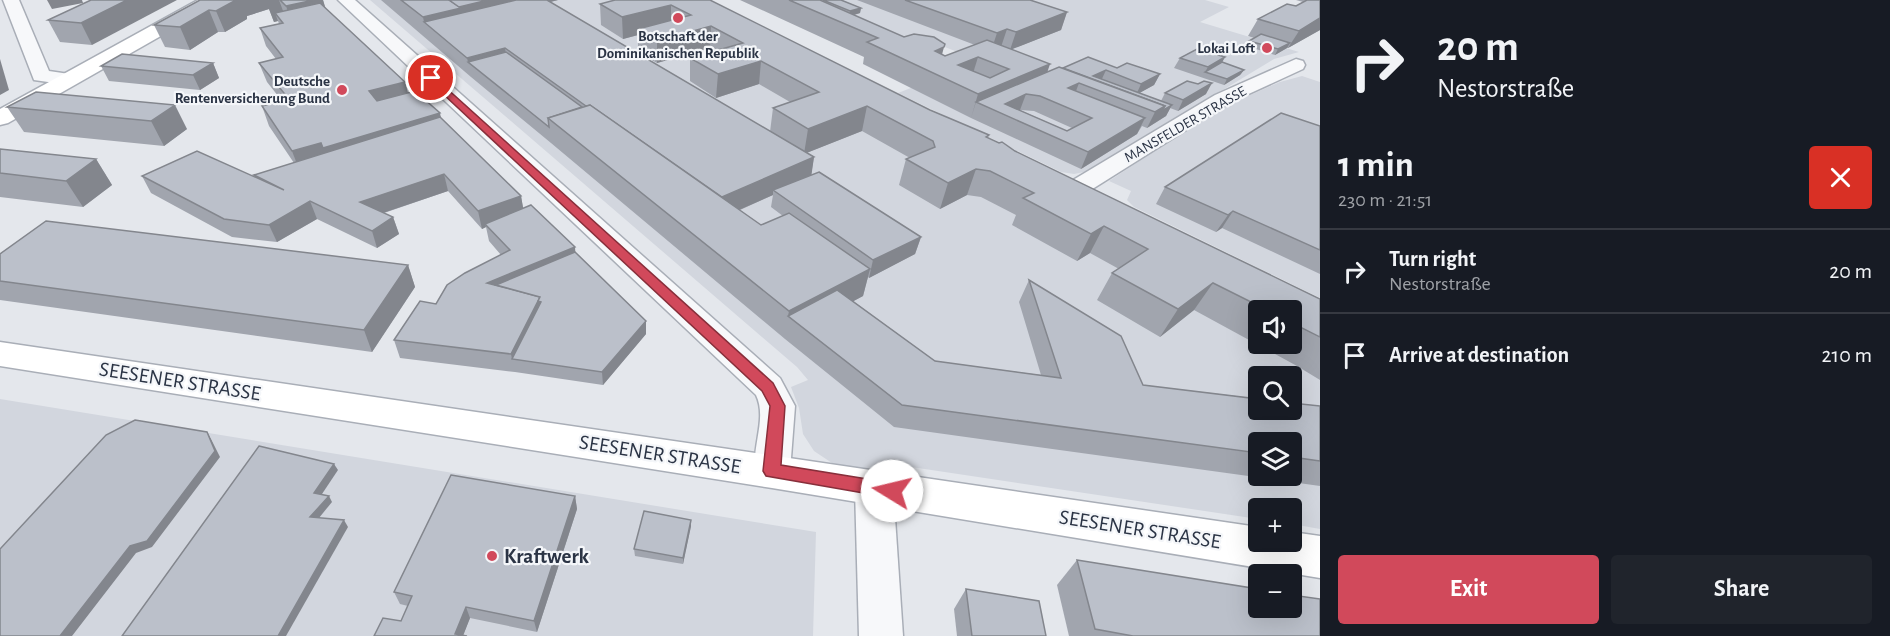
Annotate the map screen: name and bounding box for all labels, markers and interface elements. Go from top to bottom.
marker: Botschaft der Dominikanischen Republik [671,11,685,25]
icon: right [1338,24,1416,102]
text: 20 m [1437,26,1519,68]
place label: Botschaft der Dominikanischen Republik [597,29,760,61]
place label: Lokai Loft [1197,41,1255,56]
marker: Lokai Loft [1260,41,1274,55]
pin [405,52,456,103]
icon: arrive [414,61,447,94]
place label: Deutsche Rentenversicherung Bund [175,74,330,106]
text: Nestorstraße [1437,75,1574,102]
marker: Deutsche Rentenversicherung Bund [335,83,349,97]
street label: MANSFELDER STRASSE [1122,83,1249,165]
button: close [1809,146,1872,209]
text: 1 min [1338,147,1414,183]
text: 230 m · 21:51 [1338,190,1432,210]
text: Turn right [1389,248,1476,270]
icon: right [1338,255,1371,288]
text: 20 m [1829,260,1872,282]
text: Nestorstraße [1389,274,1491,294]
map controls [1248,300,1302,618]
button: sound [1248,300,1302,354]
icon: arrive [1338,339,1371,372]
text: Arrive at destination [1389,344,1569,366]
text: 210 m [1822,344,1872,366]
street label: SEESENER STRASSE [98,358,262,405]
button: search [1248,366,1302,420]
street label: SEESENER STRASSE [578,431,742,478]
button: layers [1248,432,1302,486]
position arrow [860,459,924,523]
button: + [1248,498,1302,552]
street label: SEESENER STRASSE [1058,506,1222,553]
place label: Kraftwerk [504,546,590,567]
marker: Kraftwerk [485,549,499,563]
button: Exit [1338,555,1599,624]
button: Share [1611,555,1872,624]
button: − [1248,564,1302,618]

